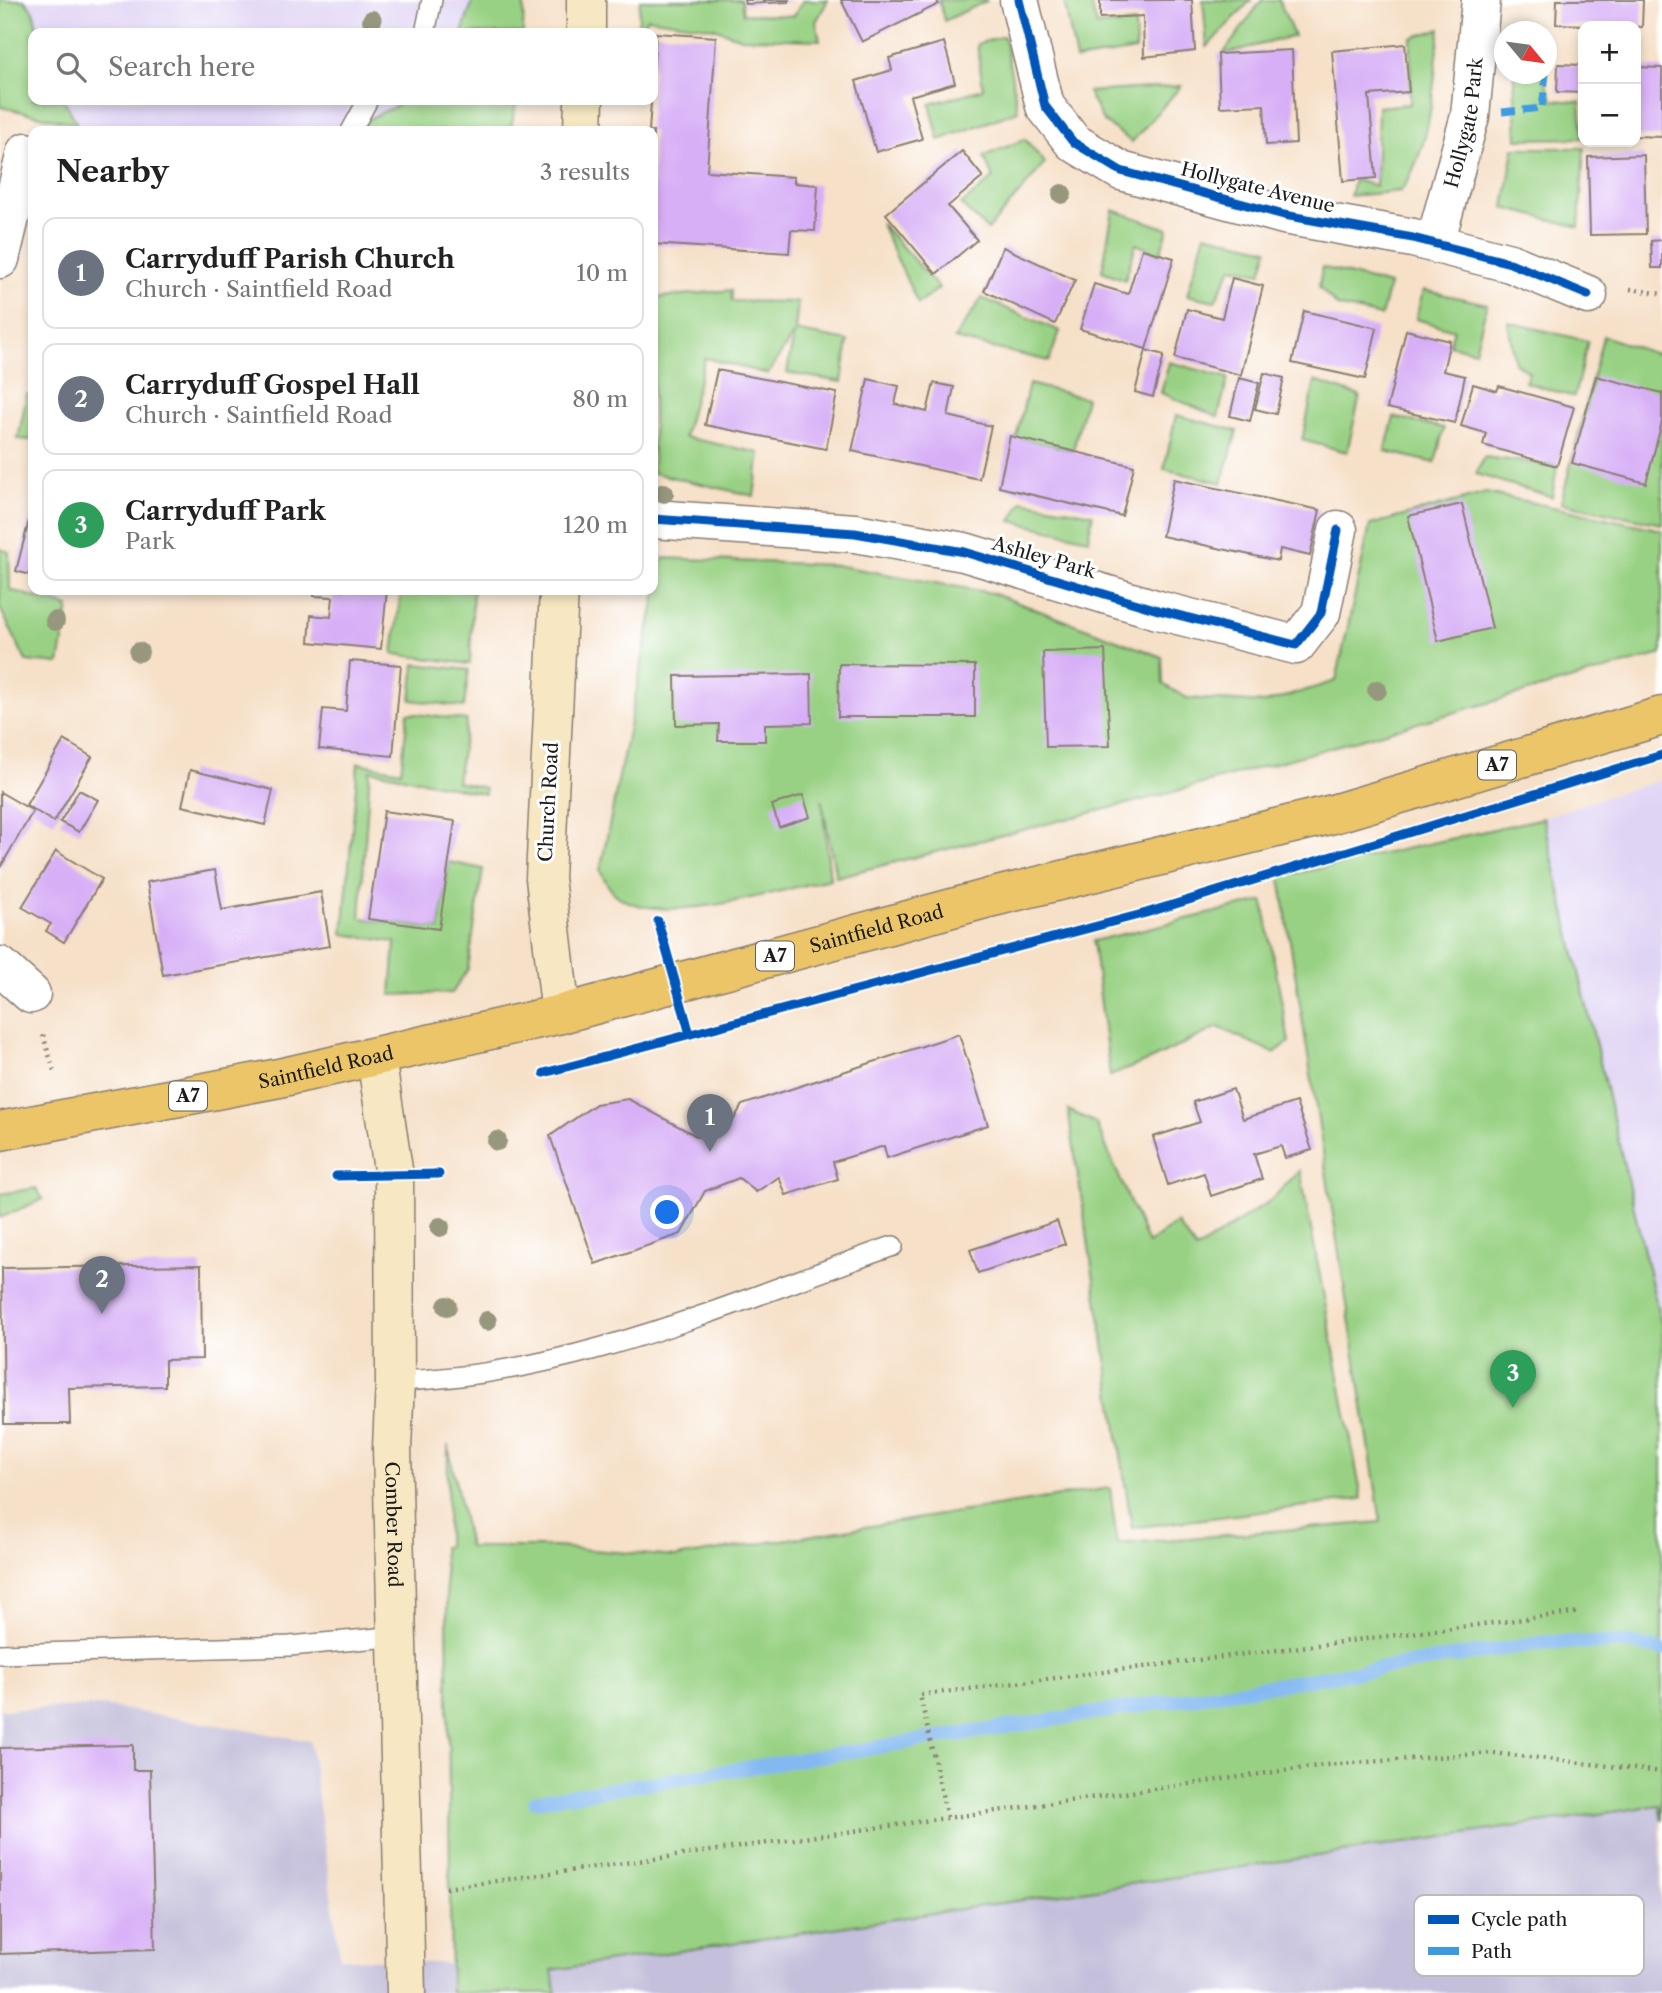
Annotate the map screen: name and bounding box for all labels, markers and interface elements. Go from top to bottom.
north arrow [1494,21,1557,84]
map controls [1578,21,1641,147]
button: + [1578,21,1641,84]
search box [28,28,658,105]
icon: search [52,48,90,86]
text: Search here [108,51,255,83]
street label: Hollygate Park [1440,56,1488,191]
button: − [1578,84,1641,147]
text: Nearby [56,153,169,190]
street label: Hollygate Avenue [1178,157,1337,218]
text: 3 results [540,158,630,186]
text: Carryduff Parish Church [125,243,455,275]
text: 1 [76,259,86,287]
text: 10 m [576,259,628,287]
text: Church · Saintfield Road [125,275,392,303]
text: Carryduff Gospel Hall [125,369,420,401]
text: 2 [74,385,88,413]
text: 80 m [572,385,628,413]
text: Church · Saintfield Road [125,401,392,429]
text: Carryduff Park [125,495,326,527]
text: 3 [75,511,88,539]
text: 120 m [563,511,628,539]
text: Park [125,527,175,555]
street label: Ashley Park [989,531,1099,583]
street label: Church Road [534,741,563,863]
road number: A7 [1478,750,1516,780]
street label: Saintfield Road [807,900,946,958]
road number: A7 [756,942,794,971]
street label: Saintfield Road [256,1041,396,1094]
road number: A7 [169,1082,207,1111]
pin: 1 [687,1094,733,1152]
your location [650,1195,684,1229]
pin: 2 [79,1256,125,1314]
pin: 3 [1490,1350,1536,1408]
street label: Comber Road [380,1461,407,1588]
legend [1414,1895,1644,1976]
text: Cycle path [1471,1908,1567,1931]
text: Path [1471,1940,1512,1963]

